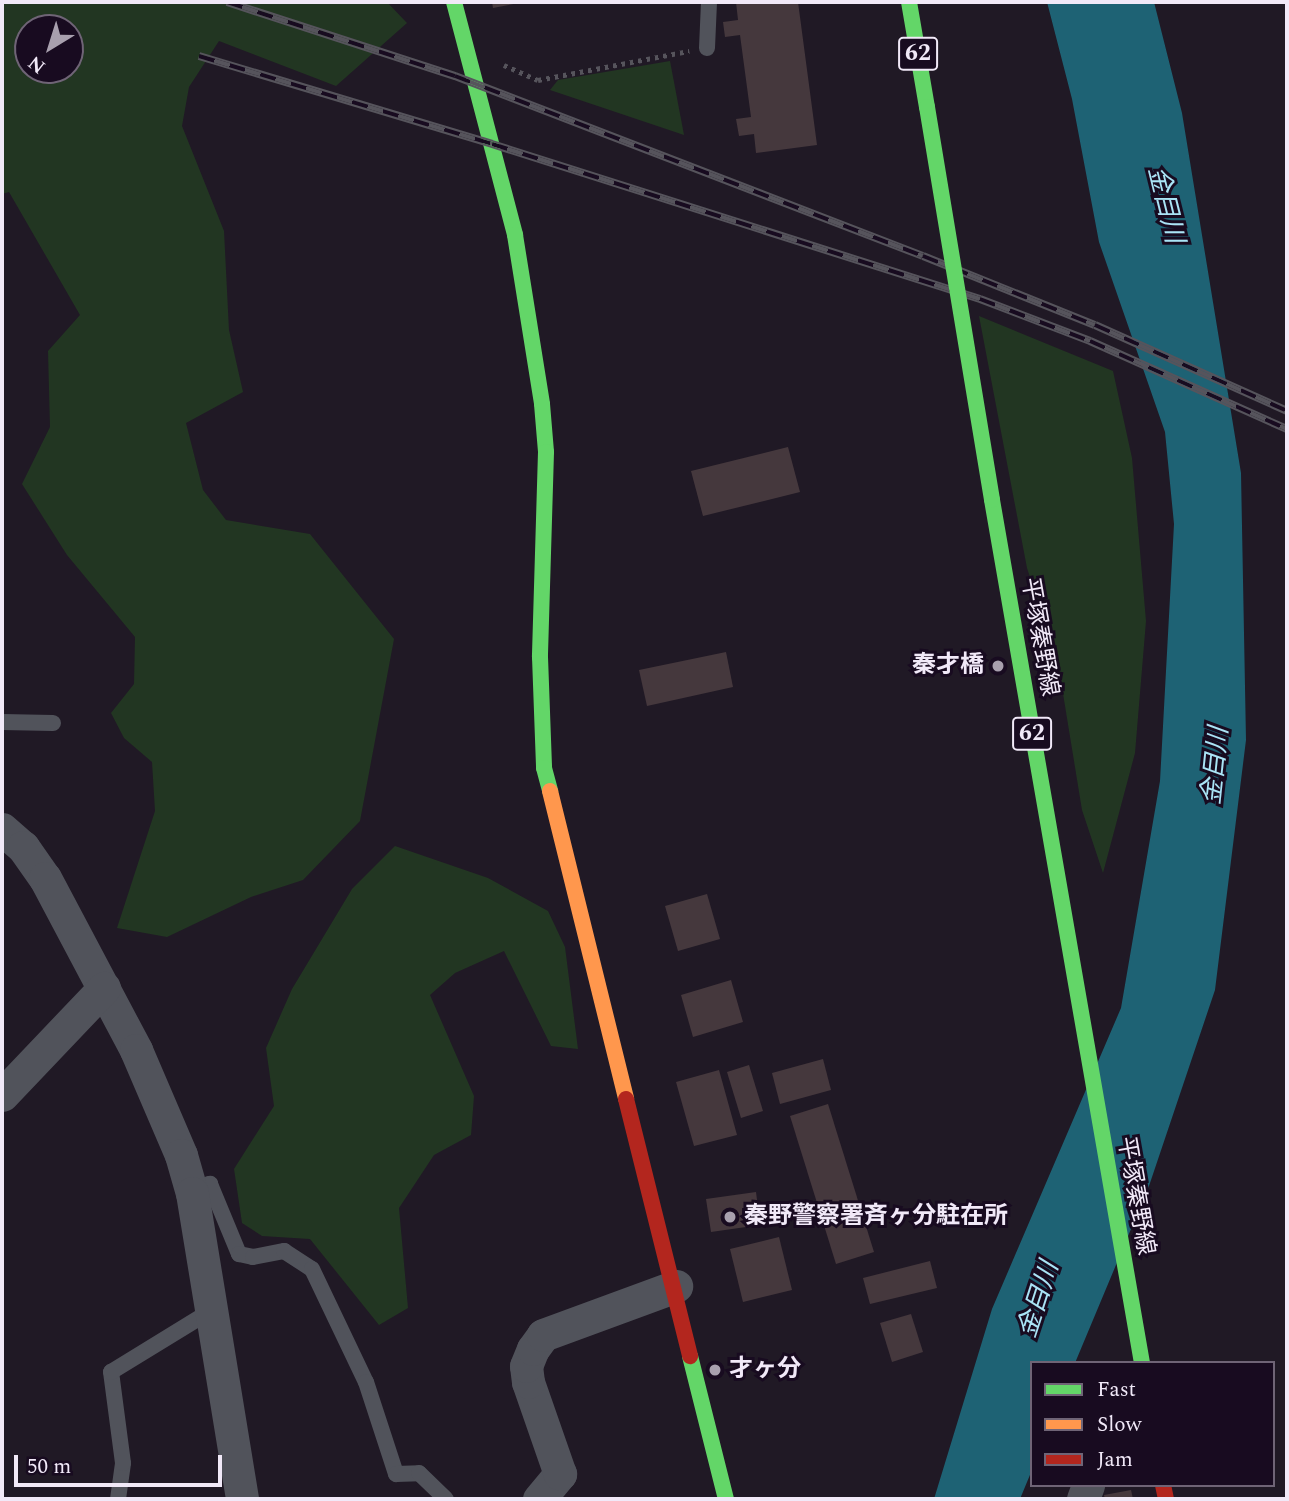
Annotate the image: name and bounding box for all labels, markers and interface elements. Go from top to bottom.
north arrow [14,14,84,84]
road number: 62 [897,34,939,74]
text: N [22,48,52,81]
water label: 金目川 [1140,163,1190,247]
street label: 平塚秦野線 [1014,575,1064,699]
place label: 秦才橋 [912,652,984,680]
marker: 秦才橋 [990,658,1006,674]
road number: 62 [1011,714,1053,754]
water label: 金目川 [1196,726,1236,806]
street label: 平塚秦野線 [1110,1134,1160,1258]
place label: 秦野警察署斉ヶ分駐在所 [744,1203,1008,1231]
marker: 秦野警察署斉ヶ分駐在所 [722,1209,738,1225]
water label: 金目川 [1012,1258,1066,1342]
place label: 才ヶ分 [729,1356,801,1384]
legend [1030,1361,1275,1487]
marker: 才ヶ分 [707,1362,723,1378]
text: Fast [1097,1374,1136,1406]
text: Slow [1097,1409,1141,1441]
scale bar [18,1442,226,1486]
text: Jam [1097,1444,1133,1476]
text: 50 m [27,1451,71,1483]

